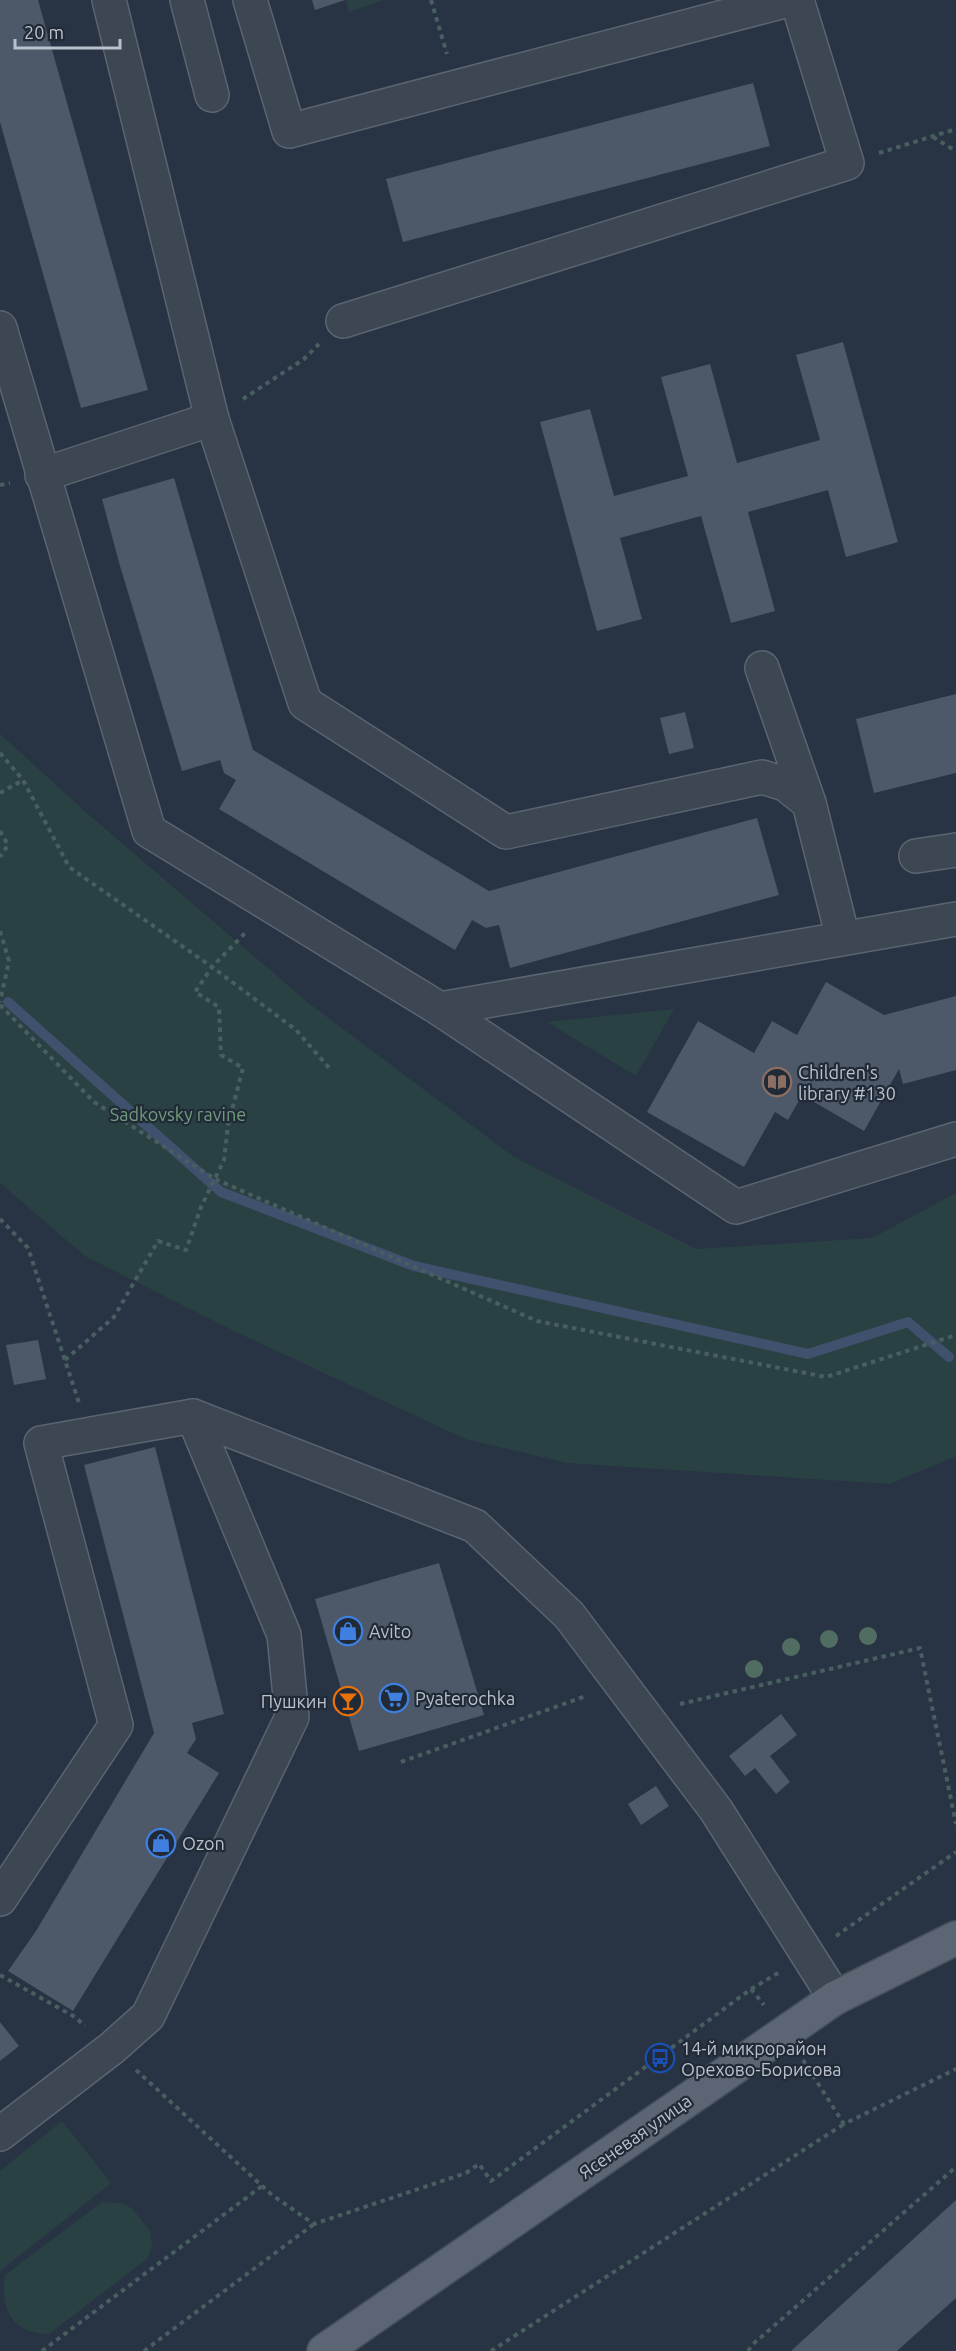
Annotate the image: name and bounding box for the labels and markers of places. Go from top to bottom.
place label: Children's library #130 [798,1062,896,1103]
library icon: Children's library #130 [761,1066,793,1098]
shop icon: Avito [332,1615,364,1647]
place label: Avito [369,1621,411,1641]
supermarket icon: Pyaterochka [378,1682,410,1714]
bar icon: Пушкин [332,1685,364,1717]
place label: Pyaterochka [415,1688,515,1708]
place label: Пушкин [261,1691,327,1711]
shop icon: Ozon [145,1827,177,1859]
place label: Ozon [182,1833,225,1853]
place label: 14-й микрорайон Орехово-Борисова [681,2038,842,2079]
bus stop icon: 14-й микрорайон Орехово-Борисова [644,2042,676,2074]

